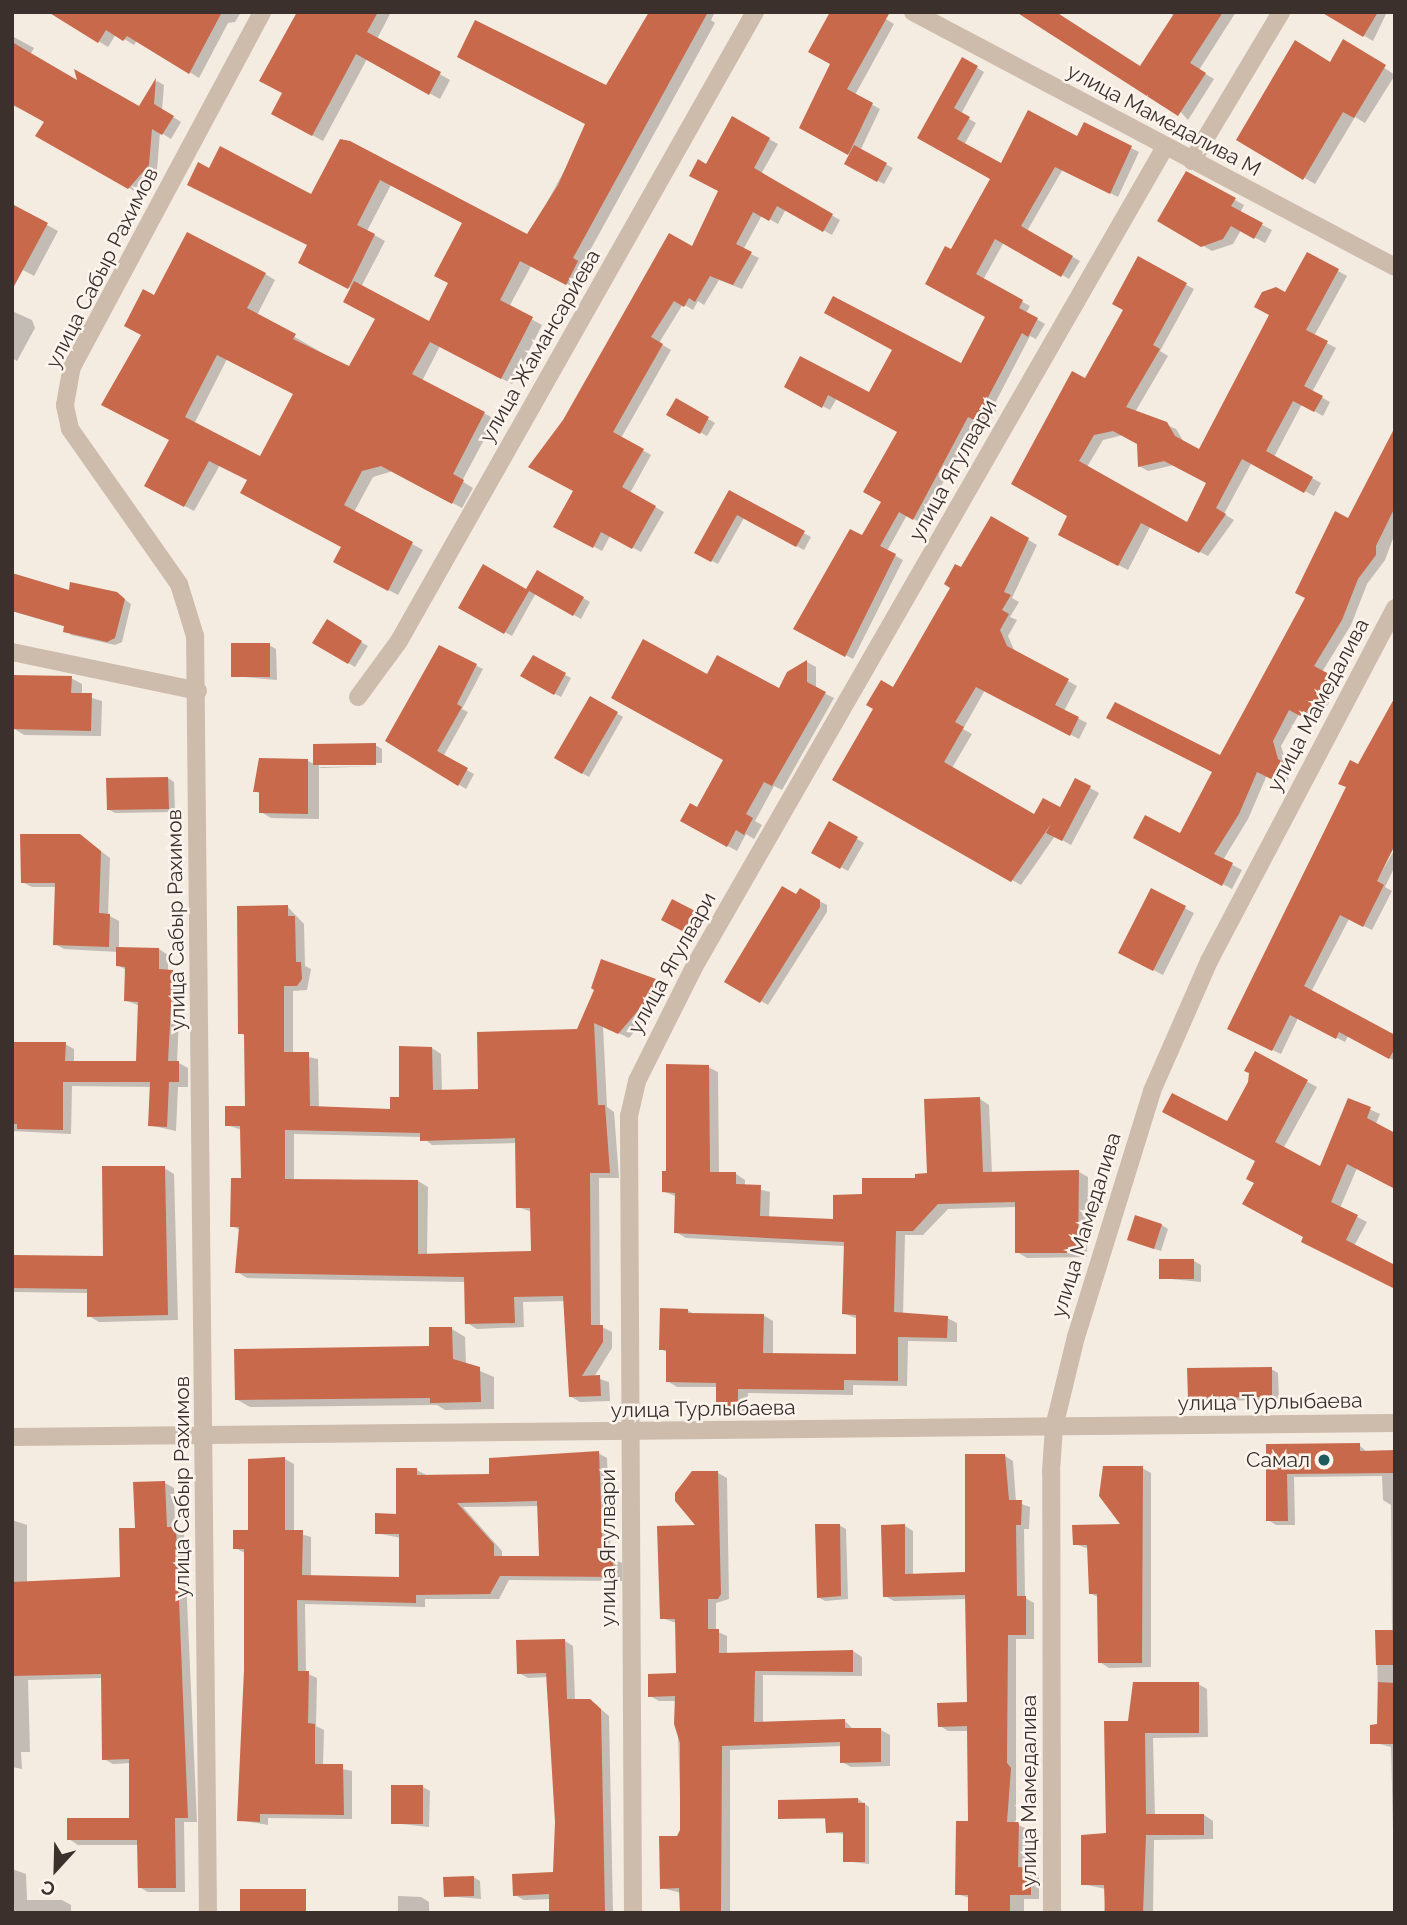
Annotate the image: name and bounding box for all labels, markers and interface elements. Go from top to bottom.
street label: улица Мамедалива М [1063,58,1265,182]
street label: улица Сабыр Рахимов [40,163,164,373]
street label: улица Жамансариева [474,245,606,447]
street label: улица Ягулвари [904,395,1002,545]
street label: улица Мамедалива [1262,614,1374,796]
street label: улица Сабыр Рахимов [161,809,191,1031]
street label: улица Ягулвари [623,888,721,1038]
street label: улица Мамедалива [1046,1129,1126,1321]
street label: улица Сабыр Рахимов [169,1376,195,1598]
street label: улица Турлыбаева [1177,1388,1363,1416]
street label: улица Турлыбаева [610,1395,796,1423]
place label: Самал [1246,1447,1310,1473]
marker: Самал [1316,1452,1332,1468]
street label: улица Ягулвари [595,1469,621,1627]
street label: улица Мамедалива [1016,1695,1042,1887]
north arrow [21,1834,91,1904]
text: С [38,1876,58,1901]

